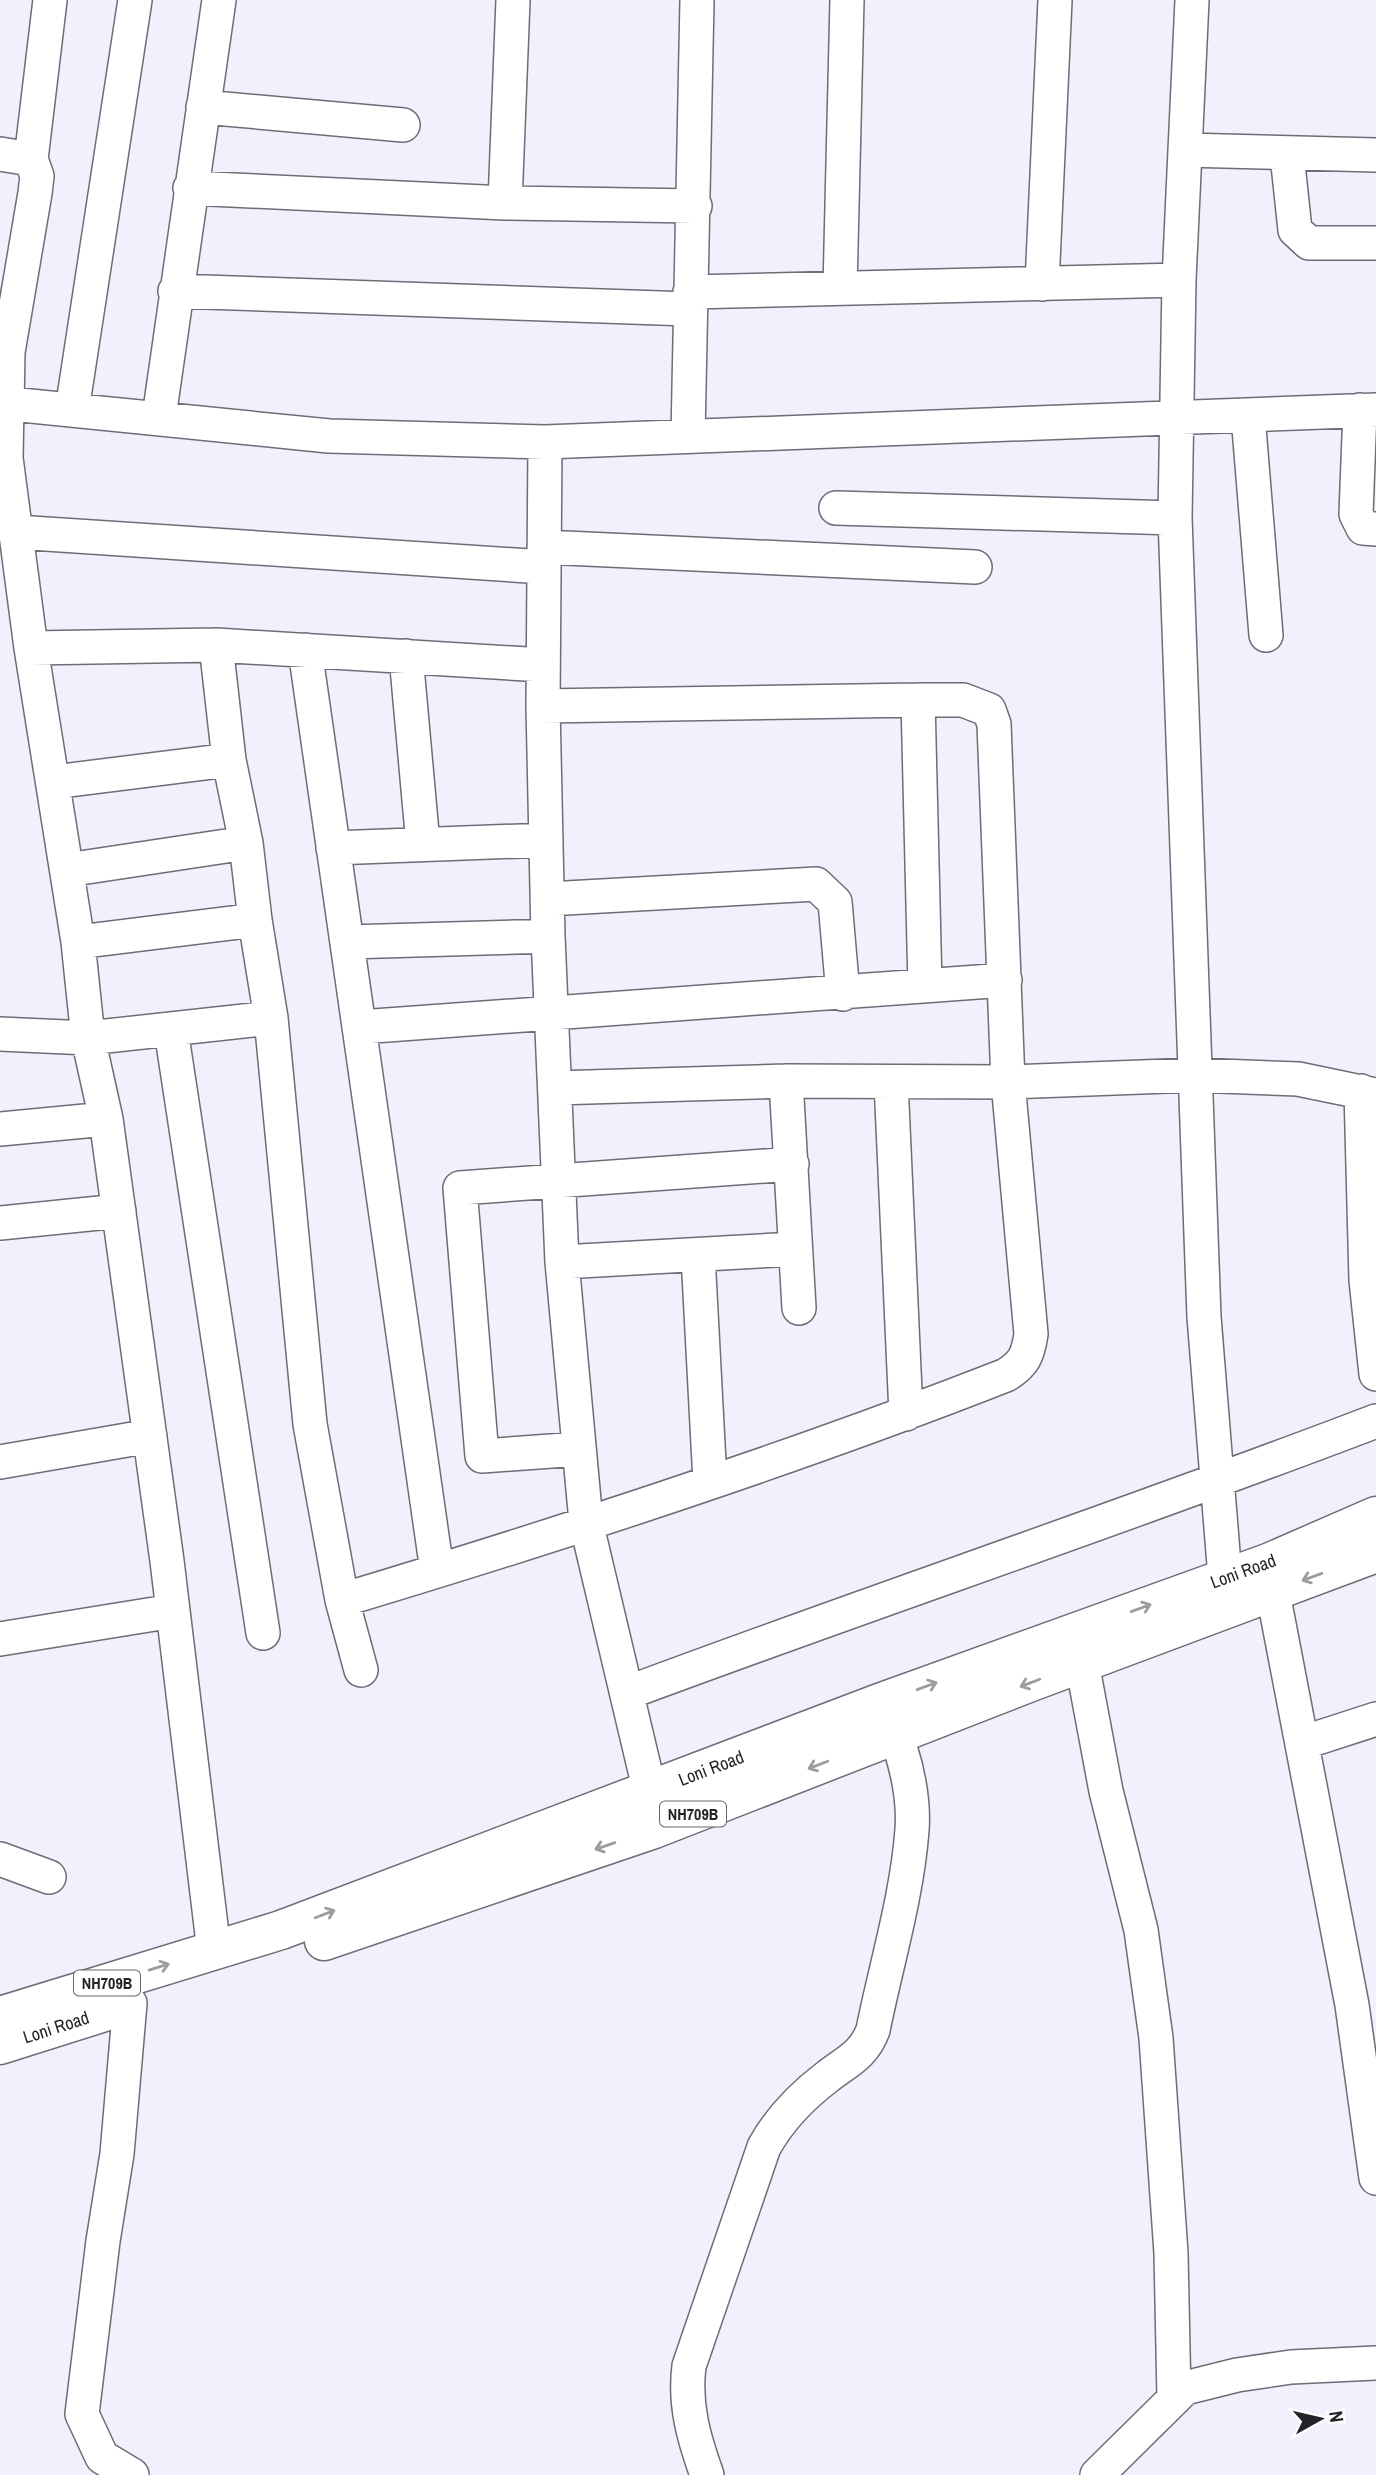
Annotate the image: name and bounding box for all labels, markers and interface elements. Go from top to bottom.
street label: Loni Road [1207,1548,1279,1594]
one-way arrow [1302,1572,1324,1584]
one-way arrow [1129,1601,1151,1613]
one-way arrow [1020,1677,1042,1690]
one-way arrow [915,1679,937,1691]
street label: Loni Road [675,1744,747,1792]
one-way arrow [808,1760,830,1773]
road number: NH709B [660,1802,726,1826]
one-way arrow [595,1841,617,1853]
one-way arrow [313,1906,335,1919]
one-way arrow [148,1960,170,1973]
road number: NH709B [74,1970,140,1996]
street label: Loni Road [20,2005,92,2049]
north arrow [1285,2384,1355,2454]
text: N [1323,2409,1350,2424]

